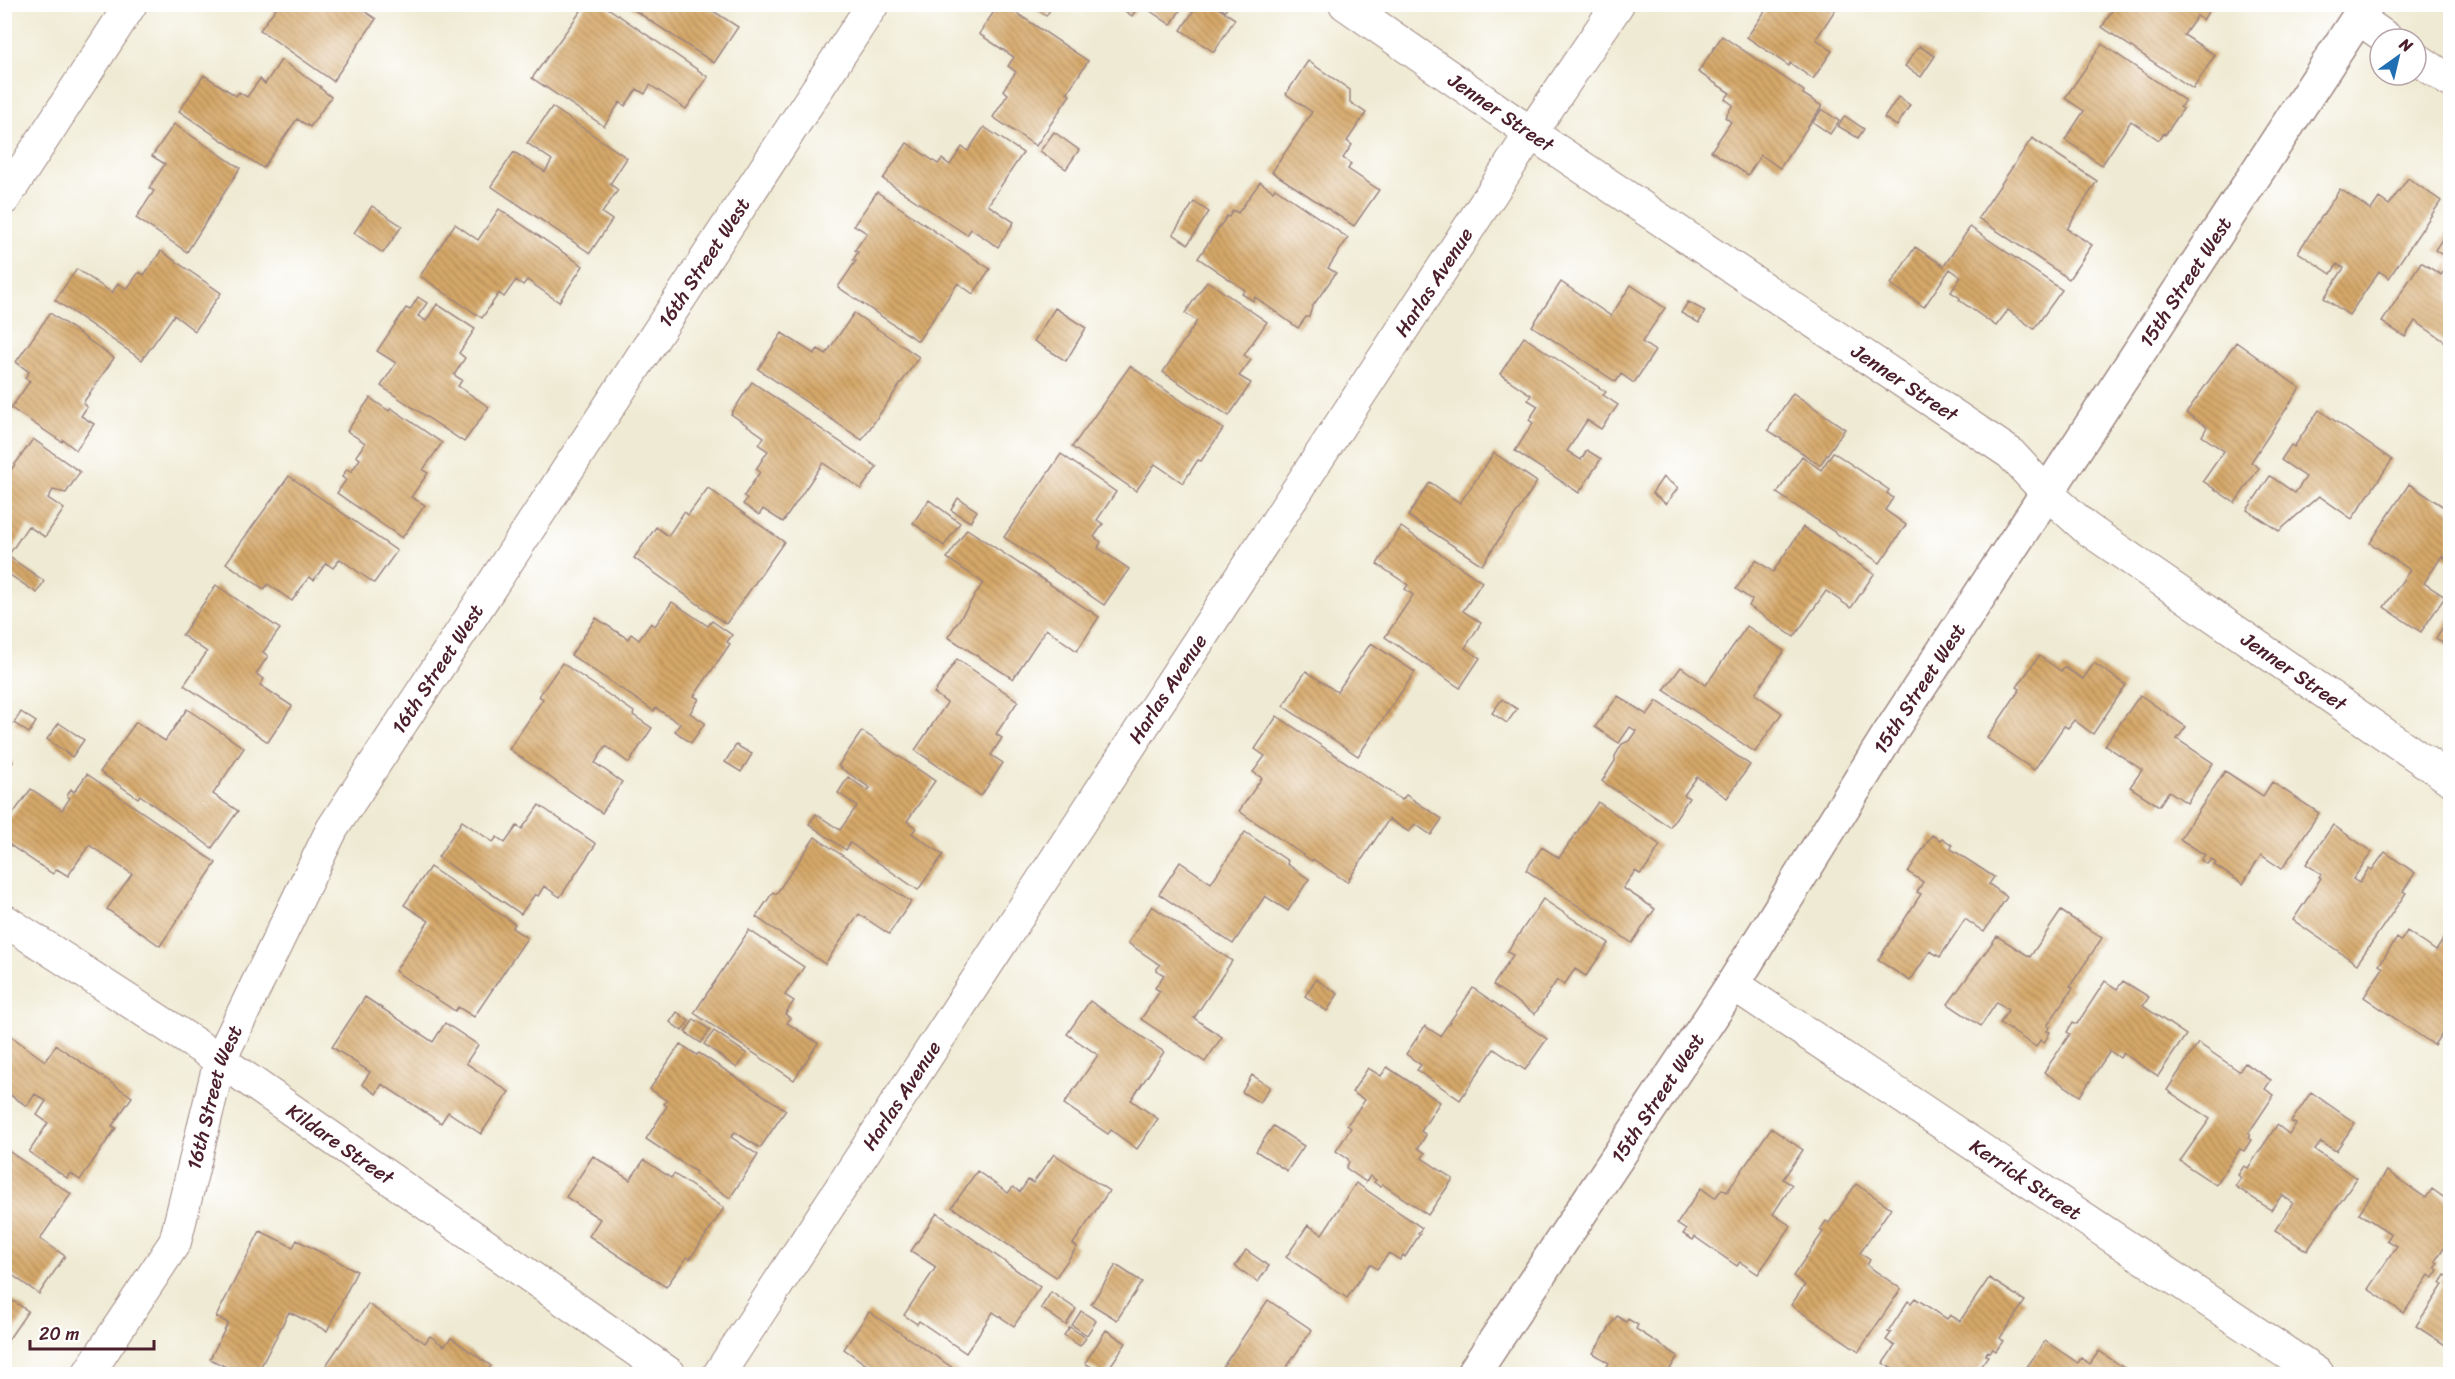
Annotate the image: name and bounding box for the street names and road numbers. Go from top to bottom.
street label: Jenner Street [1440,63,1562,162]
street label: 16th Street West [648,190,760,335]
street label: 15th Street West [2130,209,2242,355]
street label: Harlas Avenue [1385,220,1483,344]
street label: Jenner Street [1843,334,1966,432]
street label: 16th Street West [382,597,493,741]
street label: 15th Street West [1864,616,1975,761]
street label: Jenner Street [2233,622,2355,722]
street label: Harlas Avenue [1119,627,1217,751]
street label: 16th Street West [177,1019,253,1173]
street label: 15th Street West [1601,1025,1714,1170]
street label: Harlas Avenue [853,1034,951,1158]
street label: Kildare Street [279,1094,402,1195]
street label: Kerrick Street [1962,1129,2089,1230]

